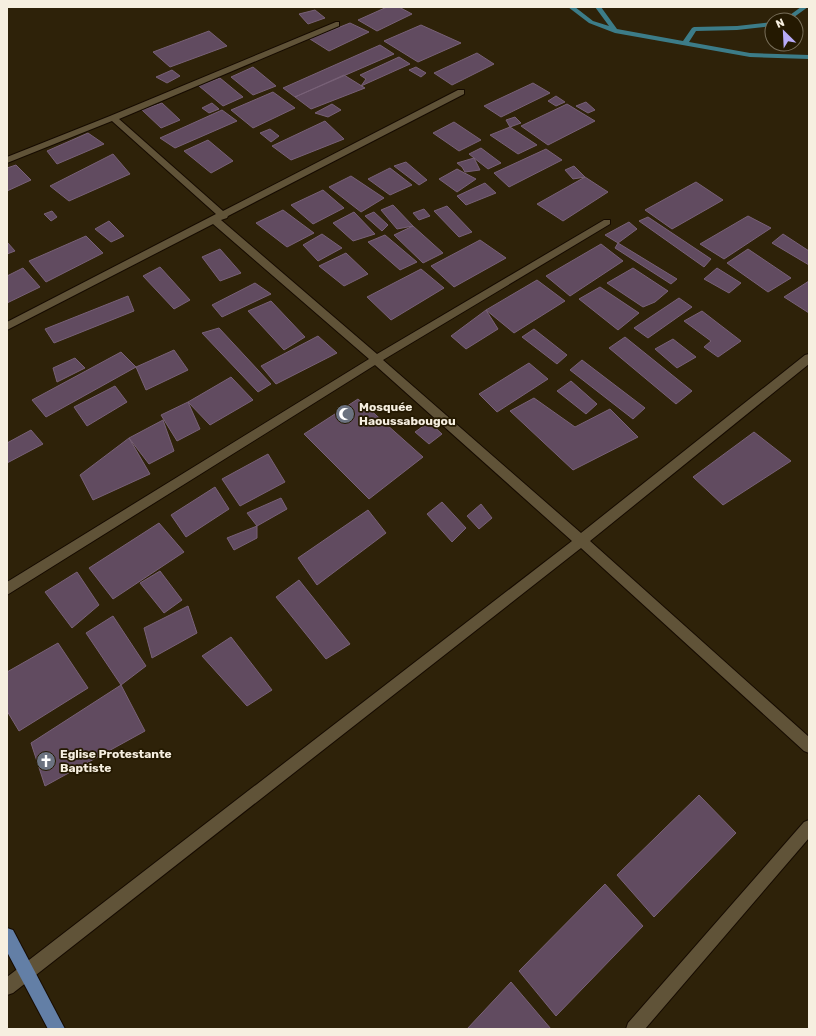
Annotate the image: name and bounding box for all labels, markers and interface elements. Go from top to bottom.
north arrow [764,12,804,52]
text: N [774,16,786,31]
place label: Mosquée Haoussabougou [359,400,456,428]
mosque icon: Mosquée Haoussabougou [334,403,356,425]
place label: Eglise Protestante Baptiste [60,747,172,775]
church icon: Eglise Protestante Baptiste [35,750,57,772]

